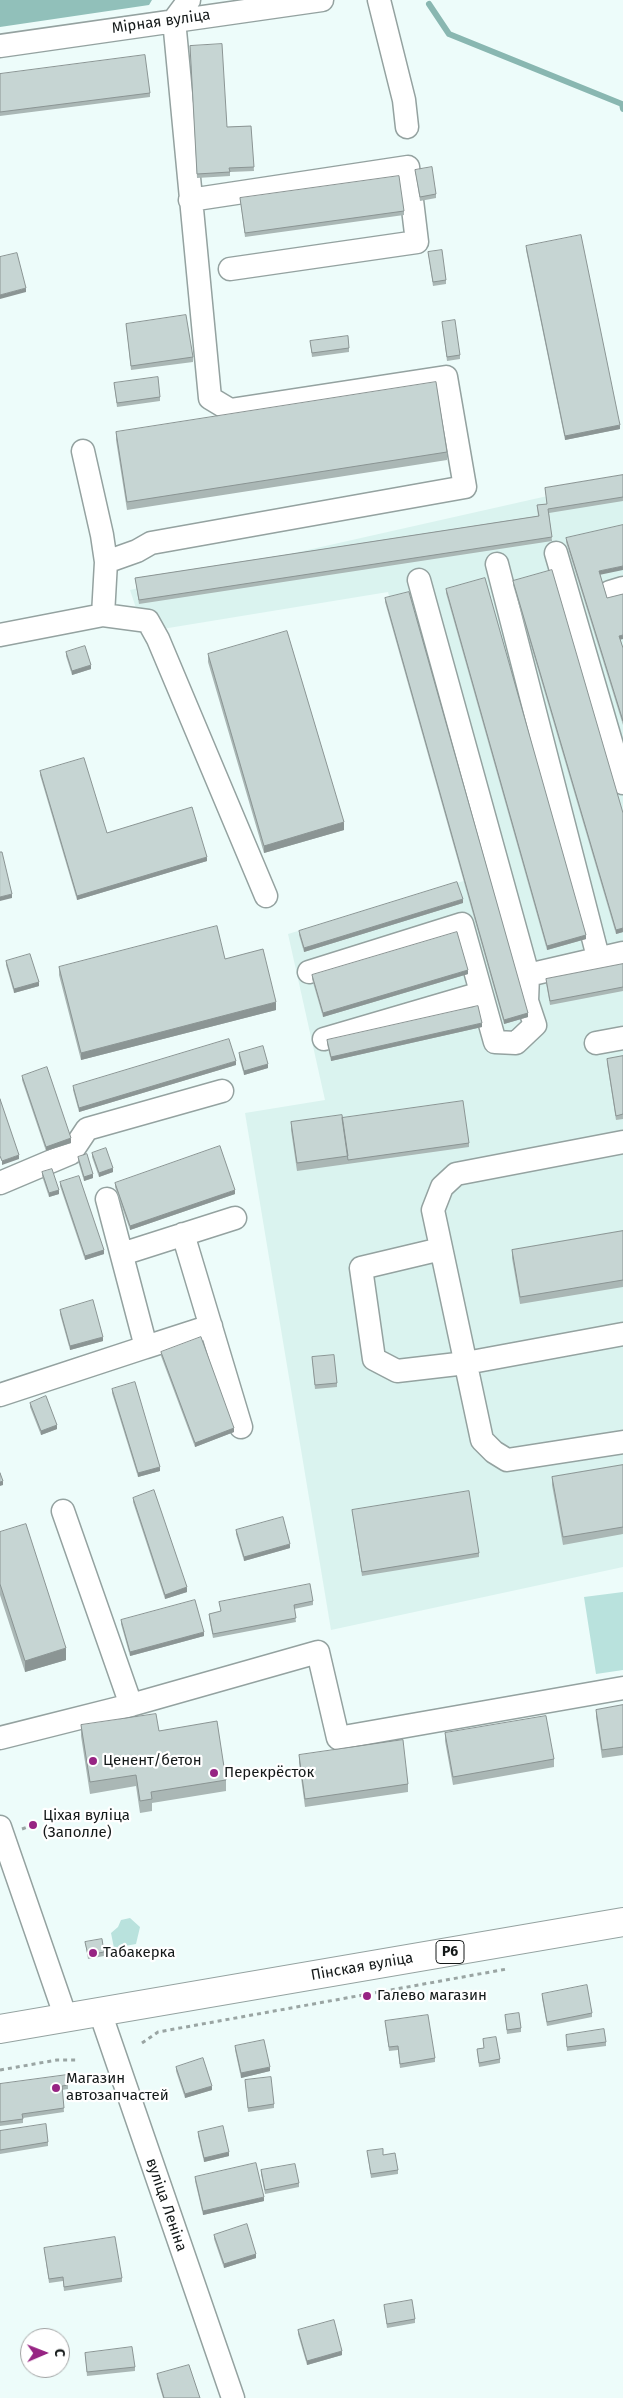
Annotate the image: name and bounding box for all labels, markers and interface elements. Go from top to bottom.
street label: Мірная вуліца [111,6,211,38]
place label: Ценент/бетон [103,1752,202,1770]
marker: Ценент/бетон [87,1755,99,1767]
place label: Перекрёсток [224,1764,314,1782]
marker: Перекрёсток [208,1767,220,1779]
place label: Ціхая вуліца (Заполле) [43,1807,130,1842]
marker: Ціхая вуліца (Заполле) [27,1819,39,1831]
road number: Р6 [436,1940,464,1964]
place label: Табакерка [103,1944,175,1962]
marker: Табакерка [87,1947,99,1959]
street label: Пінская вуліца [309,1949,415,1985]
place label: Галево магазин [377,1987,487,2005]
marker: Галево магазин [361,1990,373,2002]
place label: Магазин автозапчастей [66,2070,169,2105]
marker: Магазин автозапчастей [50,2082,62,2094]
street label: вуліца Леніна [142,2156,190,2254]
north arrow [20,2328,70,2378]
text: С [51,2349,68,2357]

